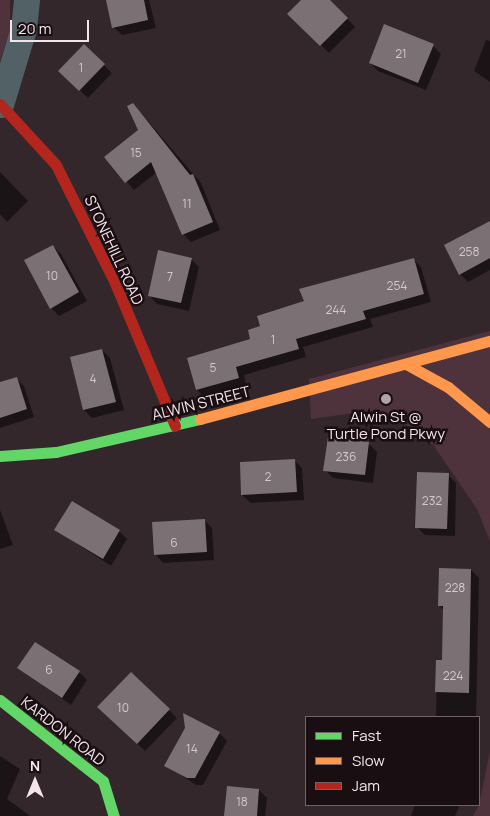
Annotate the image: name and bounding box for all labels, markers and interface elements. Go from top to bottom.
scale bar [12,10,91,42]
text: 20 m [18,18,51,39]
house number: 21 [395,47,407,61]
house number: 1 [79,61,83,75]
house number: 15 [130,146,142,160]
street label: STONEHILL ROAD [81,192,147,308]
house number: 11 [182,197,192,211]
house number: 258 [459,245,479,259]
house number: 10 [46,269,58,283]
house number: 7 [167,270,173,284]
house number: 254 [387,279,407,293]
house number: 244 [326,303,346,317]
house number: 1 [271,333,275,347]
house number: 5 [210,361,216,375]
house number: 4 [89,372,97,386]
street label: ALWIN STREET [150,382,252,424]
marker: Alwin St @ Turtle Pond Pkwy [380,393,392,405]
place label: Alwin St @ Turtle Pond Pkwy [327,407,445,442]
house number: 236 [336,450,356,464]
house number: 2 [265,470,271,484]
house number: 232 [422,494,442,508]
house number: 6 [170,536,178,550]
house number: 228 [445,581,465,595]
house number: 6 [45,663,53,677]
house number: 224 [443,669,463,683]
street label: KARDON ROAD [17,693,109,769]
house number: 10 [117,701,129,715]
legend [305,716,480,806]
text: Fast [352,725,381,746]
house number: 14 [186,742,198,756]
text: Slow [352,750,385,771]
north arrow [10,756,60,806]
text: Jam [352,775,380,796]
house number: 18 [236,795,248,809]

